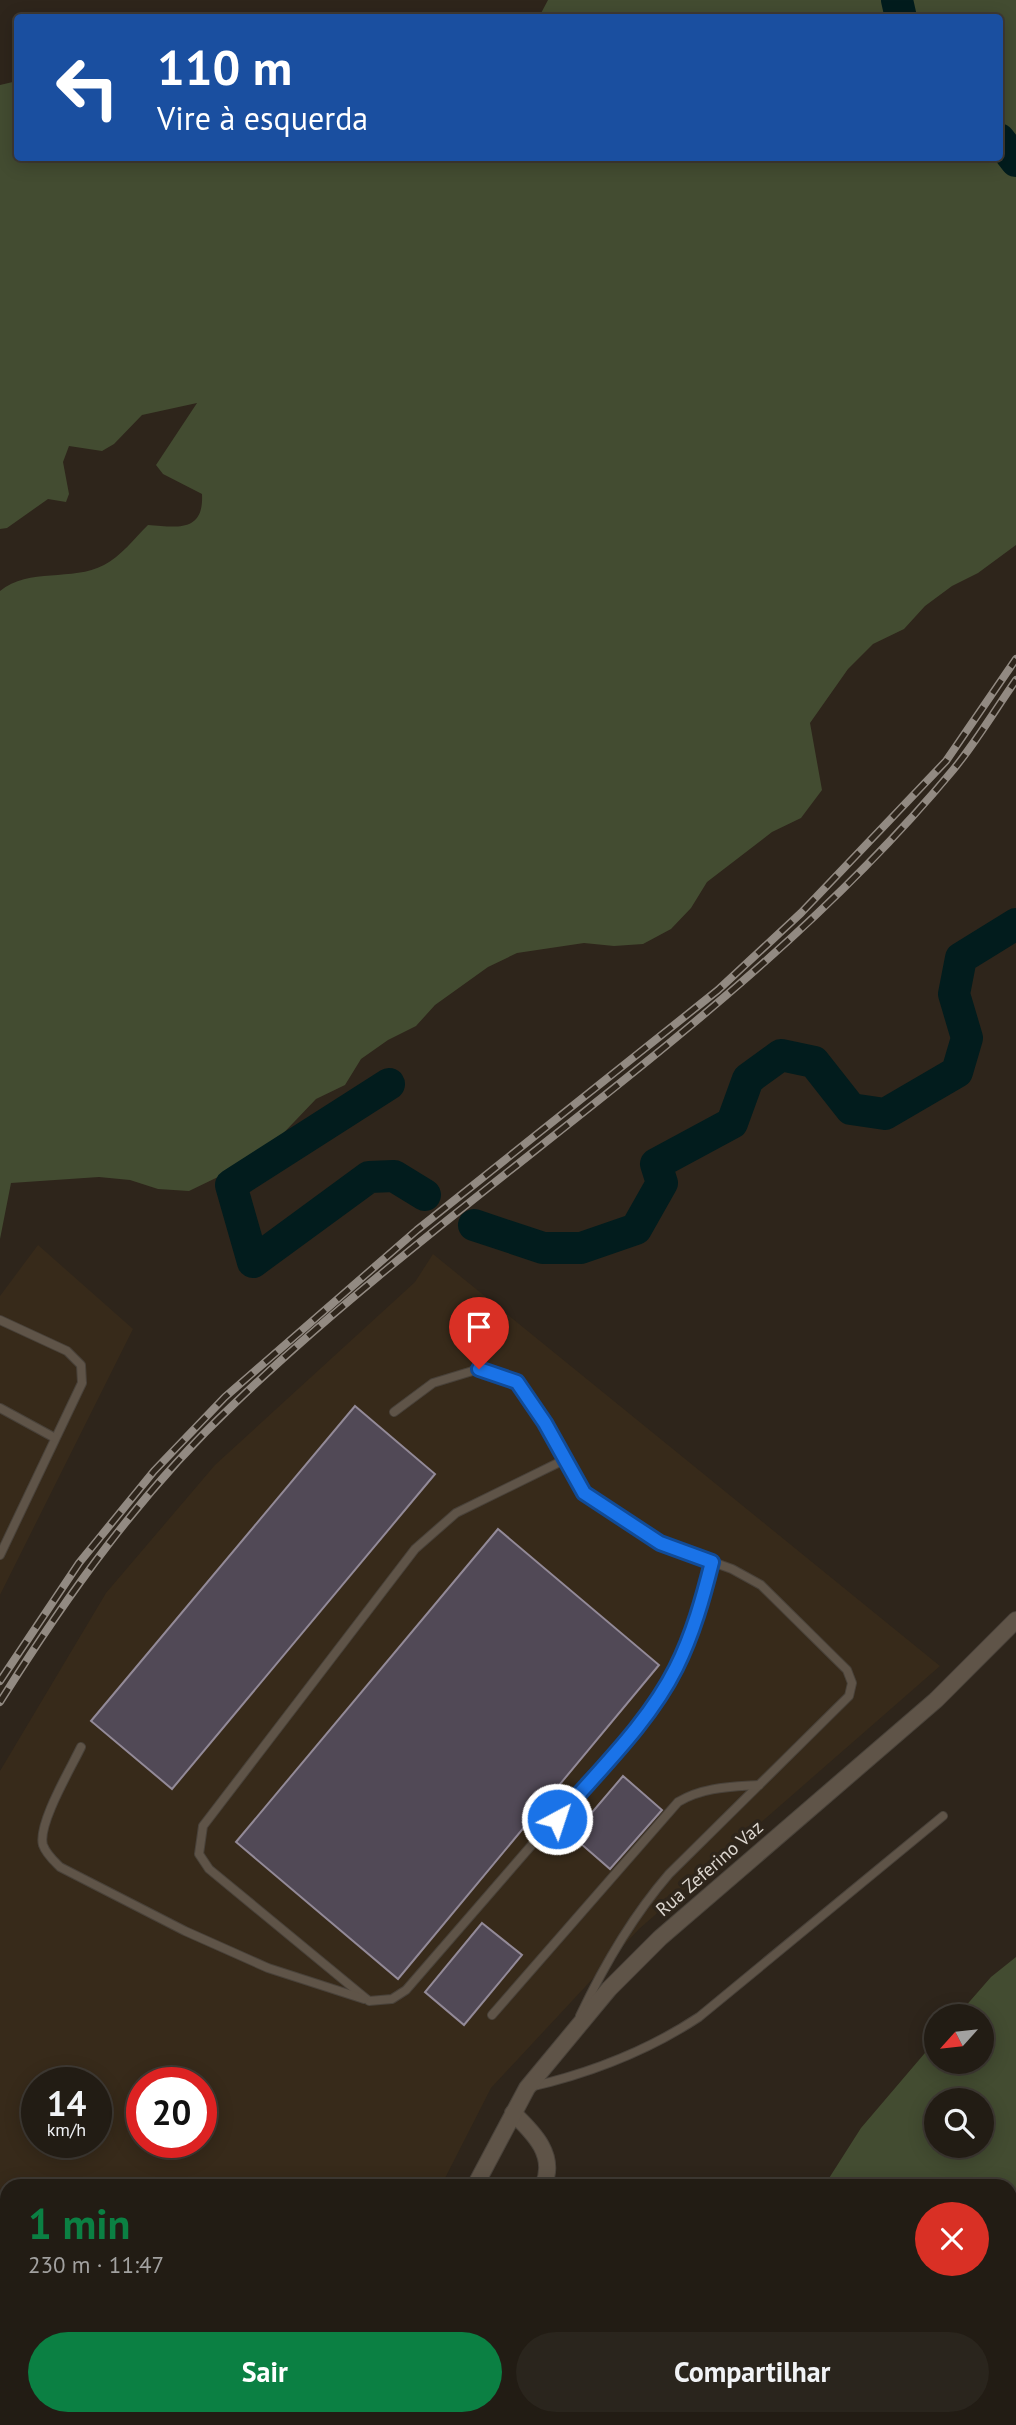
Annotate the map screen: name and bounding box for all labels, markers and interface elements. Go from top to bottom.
text: 110 m [157,35,292,99]
icon: left [42,42,133,133]
text: Vire à esquerda [157,97,368,139]
pin [449,1297,509,1369]
icon: arrive [460,1308,498,1346]
position arrow [520,1782,594,1856]
street label: Rua Zeferino Vaz [650,1815,768,1921]
north arrow [924,2004,994,2074]
map controls [924,2004,994,2158]
speed limit sign: 20 [126,2067,217,2158]
text: 14 [47,2080,86,2126]
button: search [924,2088,994,2158]
text: km/h [47,2118,86,2141]
text: 1 min [28,2196,130,2251]
button: close [915,2202,989,2276]
text: 230 m · 11:47 [28,2250,164,2279]
button: Sair [28,2332,502,2412]
button: Compartilhar [516,2332,989,2412]

